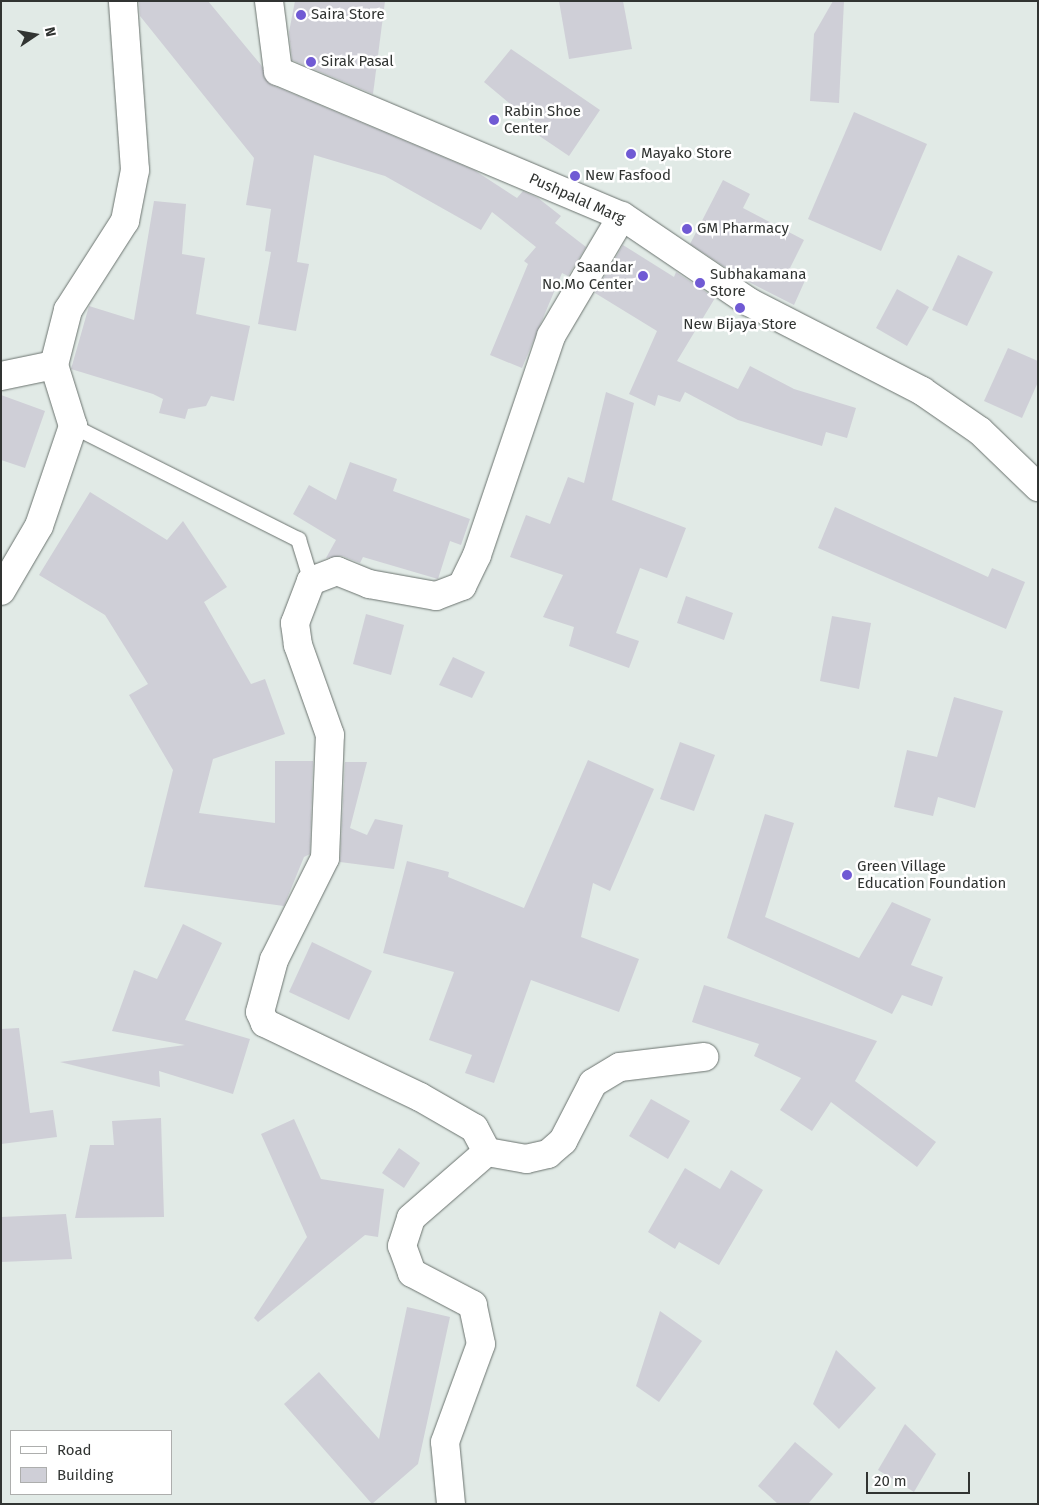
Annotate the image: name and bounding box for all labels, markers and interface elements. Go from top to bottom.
place label: Saira Store [311,6,385,24]
marker: Saira Store [295,9,307,21]
north arrow [10,10,60,60]
text: N [41,25,59,38]
place label: Sirak Pasal [321,53,394,71]
marker: Sirak Pasal [305,56,317,68]
place label: Rabin Shoe Center [504,102,581,137]
marker: Rabin Shoe Center [488,114,500,126]
place label: Mayako Store [641,145,732,163]
marker: Mayako Store [625,148,637,160]
place label: New Fasfood [585,167,671,185]
street label: Pushpalal Marg [526,170,628,228]
marker: New Fasfood [569,170,581,182]
place label: GM Pharmacy [697,220,789,238]
marker: GM Pharmacy [681,223,693,235]
place label: Saandar No.Mo Center [542,258,633,293]
place label: Subhakamana Store [710,265,806,300]
marker: Saandar No.Mo Center [637,270,649,282]
marker: Subhakamana Store [694,277,706,289]
marker: New Bijaya Store [734,302,746,314]
place label: New Bijaya Store [683,316,797,334]
place label: Green Village Education Foundation [857,857,1006,892]
marker: Green Village Education Foundation [841,869,853,881]
legend [10,1430,172,1495]
text: Road [57,1441,92,1459]
scale bar [869,1462,973,1494]
text: Building [57,1466,113,1484]
text: 20 m [874,1472,907,1490]

